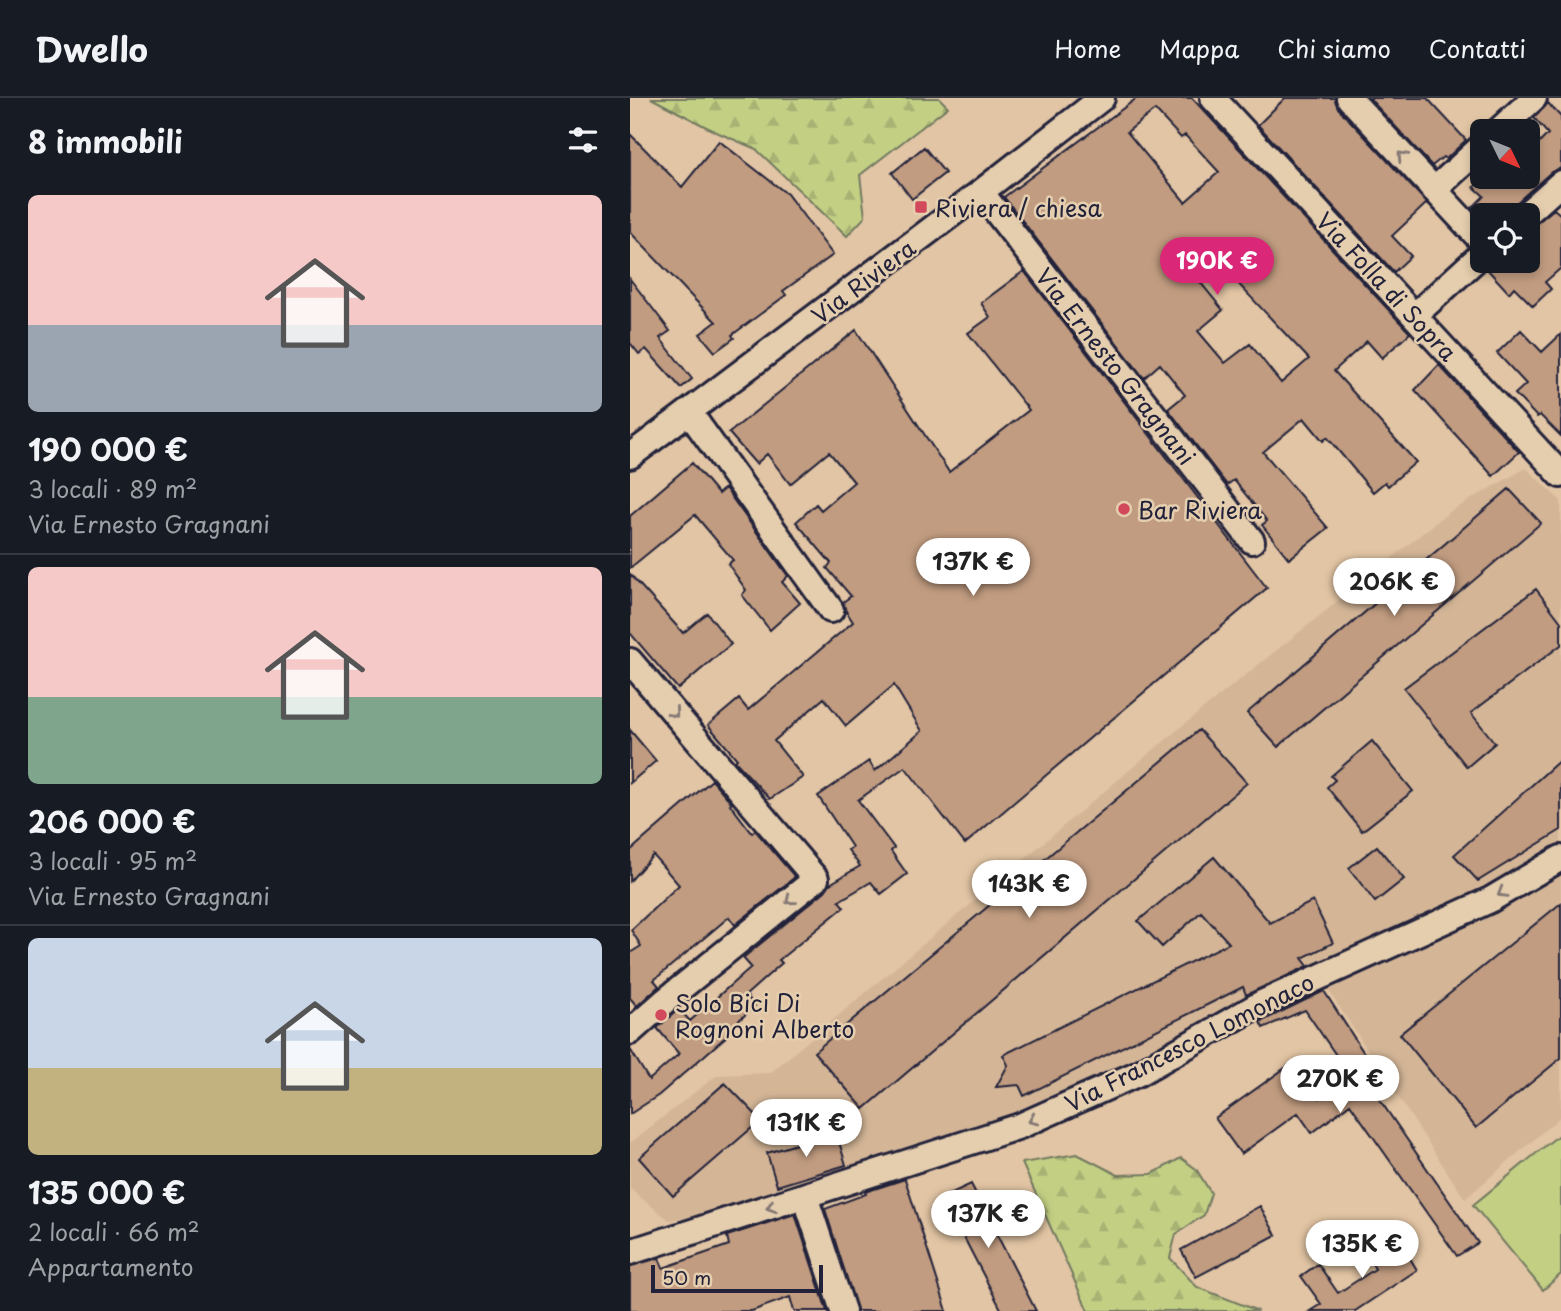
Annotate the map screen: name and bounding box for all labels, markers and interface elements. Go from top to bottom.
text: Dwello [35,23,148,73]
text: Home [1055,30,1121,66]
text: Mappa [1159,30,1239,66]
text: Chi siamo [1277,30,1391,66]
text: Contatti [1429,30,1526,66]
text: 8 immobili [28,118,182,163]
north arrow [1470,119,1540,189]
map controls [1470,119,1540,273]
icon: filters [564,121,602,159]
one-way arrow [1398,151,1411,164]
place label: Riviera / chiesa [935,190,1102,225]
marker: Riviera / chiesa [913,199,929,215]
button: locate [1470,203,1540,273]
street label: Via Folla di Sopra [1308,204,1466,369]
street label: Via Riviera [803,230,923,332]
pin: 190K € [1160,238,1274,297]
icon: home [252,240,378,366]
text: 190K € [1176,242,1258,277]
street label: Via Ernesto Gragnani [1028,260,1204,472]
text: 190 000 € [28,426,188,471]
text: 3 locali · 89 m² [28,471,197,506]
place label: Bar Riviera [1138,492,1262,527]
marker: Bar Riviera [1116,501,1132,517]
text: Via Ernesto Gragnani [28,506,270,541]
pin: 137K € [916,538,1030,598]
text: 137K € [932,543,1014,578]
pin: 206K € [1337,559,1451,618]
text: 206K € [1349,563,1439,598]
icon: home [252,612,378,738]
one-way arrow [666,704,678,717]
text: 206 000 € [28,798,196,843]
text: 3 locali · 95 m² [28,843,197,878]
pin: 143K € [972,860,1086,920]
text: 143K € [988,865,1070,900]
text: Via Ernesto Gragnani [28,878,270,913]
one-way arrow [1497,885,1510,898]
one-way arrow [785,891,798,904]
street label: Via Francesco Lomonaco [1058,964,1320,1120]
icon: home [252,983,378,1109]
place label: Solo Bici Di Rognoni Alberto [675,985,854,1046]
marker: Solo Bici Di Rognoni Alberto [653,1007,669,1023]
pin: 270K € [1283,1056,1397,1115]
text: 270K € [1296,1060,1384,1095]
pin: 131K € [749,1100,863,1159]
text: 131K € [766,1104,846,1139]
one-way arrow [1028,1112,1041,1126]
text: 135 000 € [28,1169,186,1214]
pin: 137K € [931,1190,1045,1250]
text: 137K € [947,1195,1029,1230]
one-way arrow [765,1199,778,1213]
text: 2 locali · 66 m² [28,1214,200,1249]
pin: 135K € [1305,1220,1419,1280]
text: 135K € [1322,1225,1402,1260]
text: Appartamento [28,1249,194,1284]
scale bar [651,1262,822,1294]
text: 50 m [662,1263,711,1291]

